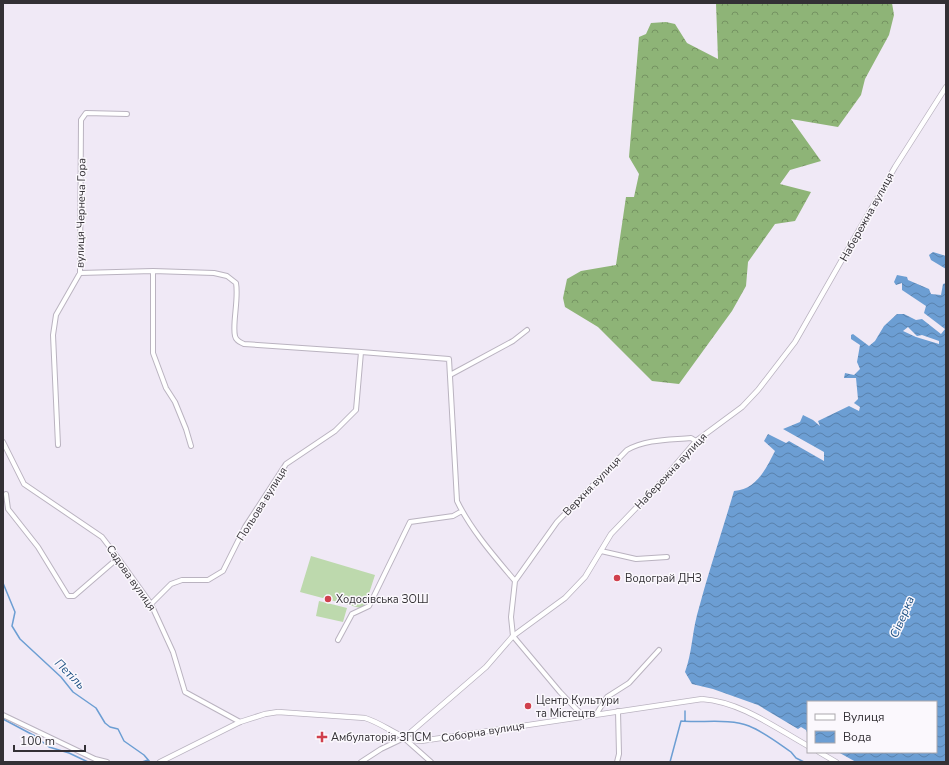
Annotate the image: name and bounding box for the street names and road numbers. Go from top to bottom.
street label: вулиця Чернеча Гора [73,158,89,268]
street label: Набережна вулиця [836,170,898,264]
street label: Набережна вулиця [632,429,710,513]
street label: Верхня вулиця [560,453,624,519]
street label: Польова вулиця [233,464,291,544]
street label: Садова вулиця [103,542,159,614]
street label: Соборна вулиця [440,718,526,746]

